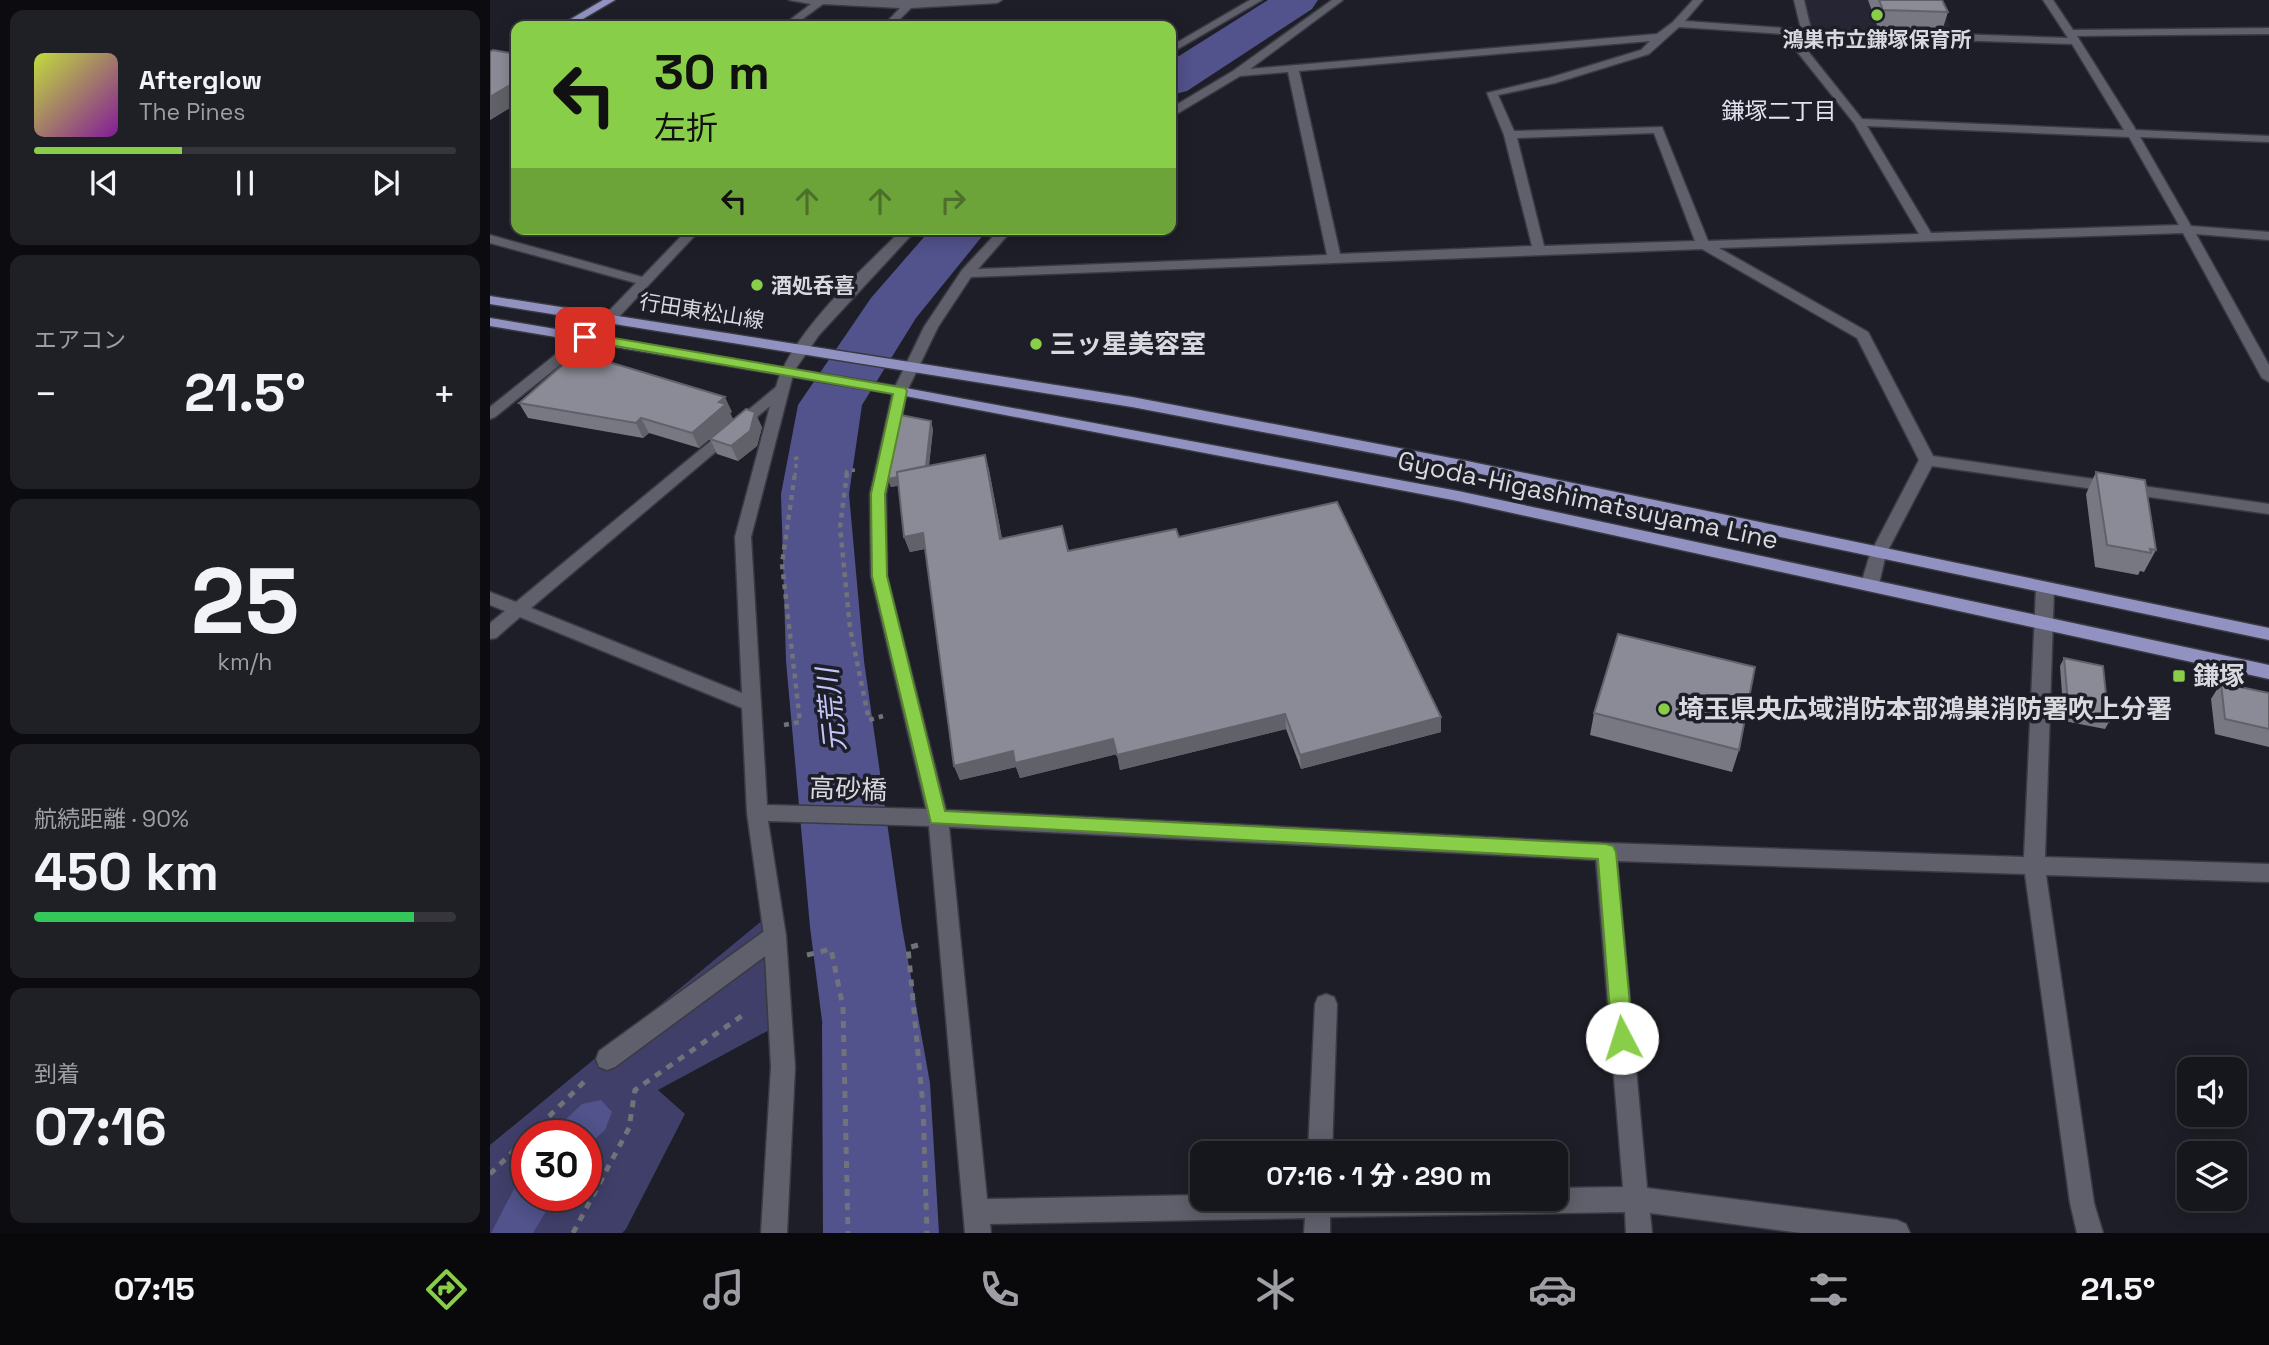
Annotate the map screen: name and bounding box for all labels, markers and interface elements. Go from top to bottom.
marker: 鴻巣市立鎌塚保育所 [1869,7,1885,23]
place label: 鴻巣市立鎌塚保育所 [1783,26,1972,53]
text: 30 m [654,41,770,103]
icon: left [539,49,630,140]
text: Afterglow [139,63,262,97]
district label: 鎌塚二丁目 [1722,96,1837,126]
text: The Pines [139,97,245,127]
text: 左折 [654,108,718,148]
icon: previous [85,164,123,202]
icon: pause [226,164,264,202]
icon: next [367,164,405,202]
icon: left [715,182,753,220]
icon: ahead [788,182,826,220]
icon: ahead [861,182,899,220]
icon: right [934,182,972,220]
place label: 酒処呑喜 [771,272,855,299]
marker: 酒処呑喜 [749,277,765,293]
street label: 行田東松山線 [638,288,766,334]
pin [555,307,615,367]
icon: arrive [566,318,604,356]
text: エアコン [34,325,126,355]
place label: 三ッ星美容室 [1050,327,1206,361]
marker: 三ッ星美容室 [1028,336,1044,352]
text: 21.5° [184,360,306,426]
text: − [34,370,58,418]
text: + [432,370,456,418]
street label: Gyoda-Higashimatsuyama Line [1395,443,1781,557]
text: 25 [191,543,299,660]
text: km/h [218,647,272,677]
place label: 鎌塚 [2193,659,2245,693]
water label: 元荒川 [808,663,853,754]
marker: 鎌塚 [2171,668,2187,684]
place label: 埼玉県央広域消防本部鴻巣消防署吹上分署 [1678,692,2172,726]
marker: 埼玉県央広域消防本部鴻巣消防署吹上分署 [1656,701,1672,717]
street label: 高砂橋 [808,771,888,807]
text: 航続距離 · 90% [34,804,189,834]
text: 450 km [34,839,219,905]
position arrow [1585,1001,1659,1075]
map controls [2177,1057,2247,1211]
button: sound [2177,1057,2247,1127]
text: 到着 [34,1059,80,1089]
text: 07:16 [34,1094,167,1160]
speed limit sign: 30 [511,1120,602,1211]
button: layers [2177,1141,2247,1211]
text: 07:16 · 1 分 · 290 m [1266,1159,1492,1193]
icon: directions [422,1265,471,1314]
icon: music [699,1265,748,1314]
icon: phone [975,1265,1024,1314]
icon: climate [1251,1265,1300,1314]
icon: car [1528,1265,1577,1314]
icon: filters [1804,1265,1853,1314]
text: 07:15 [114,1269,195,1309]
text: 21.5° [2080,1269,2155,1309]

